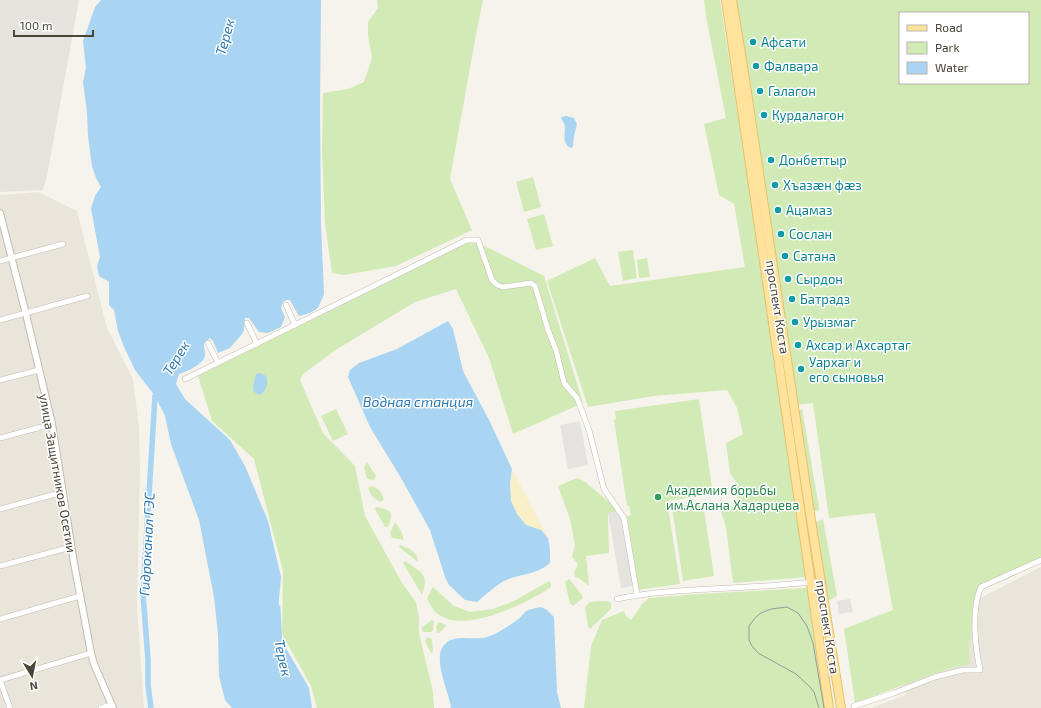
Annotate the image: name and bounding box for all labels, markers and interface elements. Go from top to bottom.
scale bar [14,12,93,38]
legend [899,12,1029,84]
water label: Терек [211,16,238,57]
text: 100 m [20,18,52,32]
text: Road [935,20,963,34]
place label: Афсати [761,34,806,50]
marker: Афсати [748,37,758,47]
text: Park [935,40,960,54]
place label: Фалвара [764,58,818,74]
text: Water [935,60,969,74]
marker: Фалвара [751,61,761,71]
place label: Галагон [768,83,816,99]
marker: Галагон [755,86,765,96]
place label: Курдалагон [772,107,844,123]
marker: Курдалагон [759,110,769,120]
place label: Донбеттыр [779,152,847,168]
marker: Донбеттыр [766,155,776,165]
place label: Хъазæн фæз [783,177,862,193]
marker: Хъазæн фæз [770,180,780,190]
place label: Ацамаз [786,202,832,218]
marker: Ацамаз [773,205,783,215]
place label: Сослан [789,226,832,242]
marker: Сослан [776,229,786,239]
place label: Сатана [793,248,836,264]
marker: Сатана [780,251,790,261]
street label: проспект Коста [763,259,793,355]
place label: Сырдон [796,271,843,287]
marker: Сырдон [783,274,793,284]
place label: Батрадз [800,291,850,307]
marker: Батрадз [787,294,797,304]
place label: Урызмаг [803,314,856,330]
marker: Урызмаг [790,317,800,327]
water label: Терек [159,337,193,378]
place label: Ахсар и Ахсартаг [806,337,911,353]
marker: Ахсар и Ахсартаг [793,340,803,350]
place label: Уархаг и его сыновья [809,354,884,385]
marker: Уархаг и его сыновья [796,364,806,374]
street label: улица Защитников Осетии [36,392,80,554]
water label: Водная станция [363,393,473,410]
place label: Академия борьбы им.Аслана Хадарцева [666,482,800,513]
water label: Гидроканал ГЭС [135,492,158,596]
marker: Академия борьбы им.Аслана Хадарцева [653,492,663,502]
street label: проспект Коста [813,579,843,675]
water label: Терек [271,638,296,678]
north arrow [12,656,52,696]
text: N [29,679,39,693]

